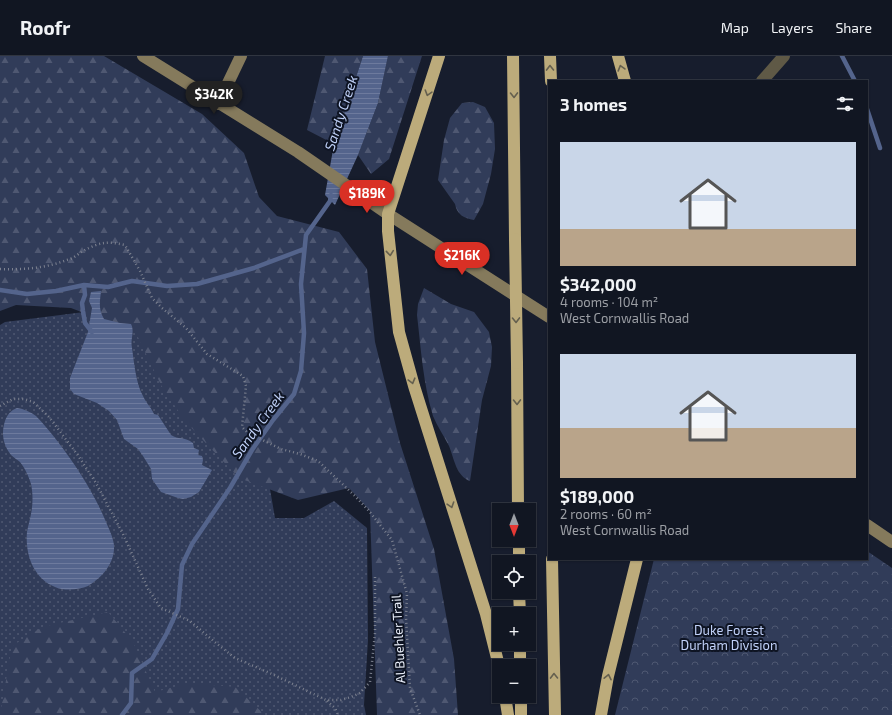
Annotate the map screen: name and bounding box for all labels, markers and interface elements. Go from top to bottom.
text: Roofr [20,16,70,39]
text: Map [721,19,749,36]
text: Layers [771,19,813,36]
text: Share [835,19,872,36]
one-way arrow [546,65,555,72]
one-way arrow [617,65,626,72]
water label: Sandy Creek [320,73,361,153]
pin: $342K [186,81,242,115]
text: $342K [195,86,234,102]
one-way arrow [424,90,433,97]
one-way arrow [510,92,518,98]
icon: filters [834,93,856,115]
text: 3 homes [560,94,627,114]
icon: home [672,168,744,240]
pin: $189K [339,180,395,214]
text: $189K [348,185,386,201]
pin: $216K [434,242,490,276]
text: $216K [444,247,480,263]
one-way arrow [385,250,394,256]
text: $342,000 [560,274,637,294]
text: 4 rooms · 104 m² [560,294,658,310]
text: West Cornwallis Road [560,310,689,326]
one-way arrow [512,317,520,323]
one-way arrow [407,377,416,384]
icon: home [672,380,744,452]
water label: Sandy Creek [228,388,287,461]
one-way arrow [513,399,521,405]
text: $189,000 [560,486,634,506]
one-way arrow [446,501,455,508]
north arrow [492,503,536,547]
map controls [492,503,536,703]
text: 2 rooms · 60 m² [560,506,652,522]
text: West Cornwallis Road [560,522,689,538]
button: locate [492,555,536,599]
street label: Al Buehler Trail [388,594,408,684]
button: + [492,607,536,651]
park label: Duke Forest Durham Division [681,622,777,653]
button: − [492,659,536,703]
one-way arrow [550,673,559,679]
one-way arrow [604,674,612,680]

